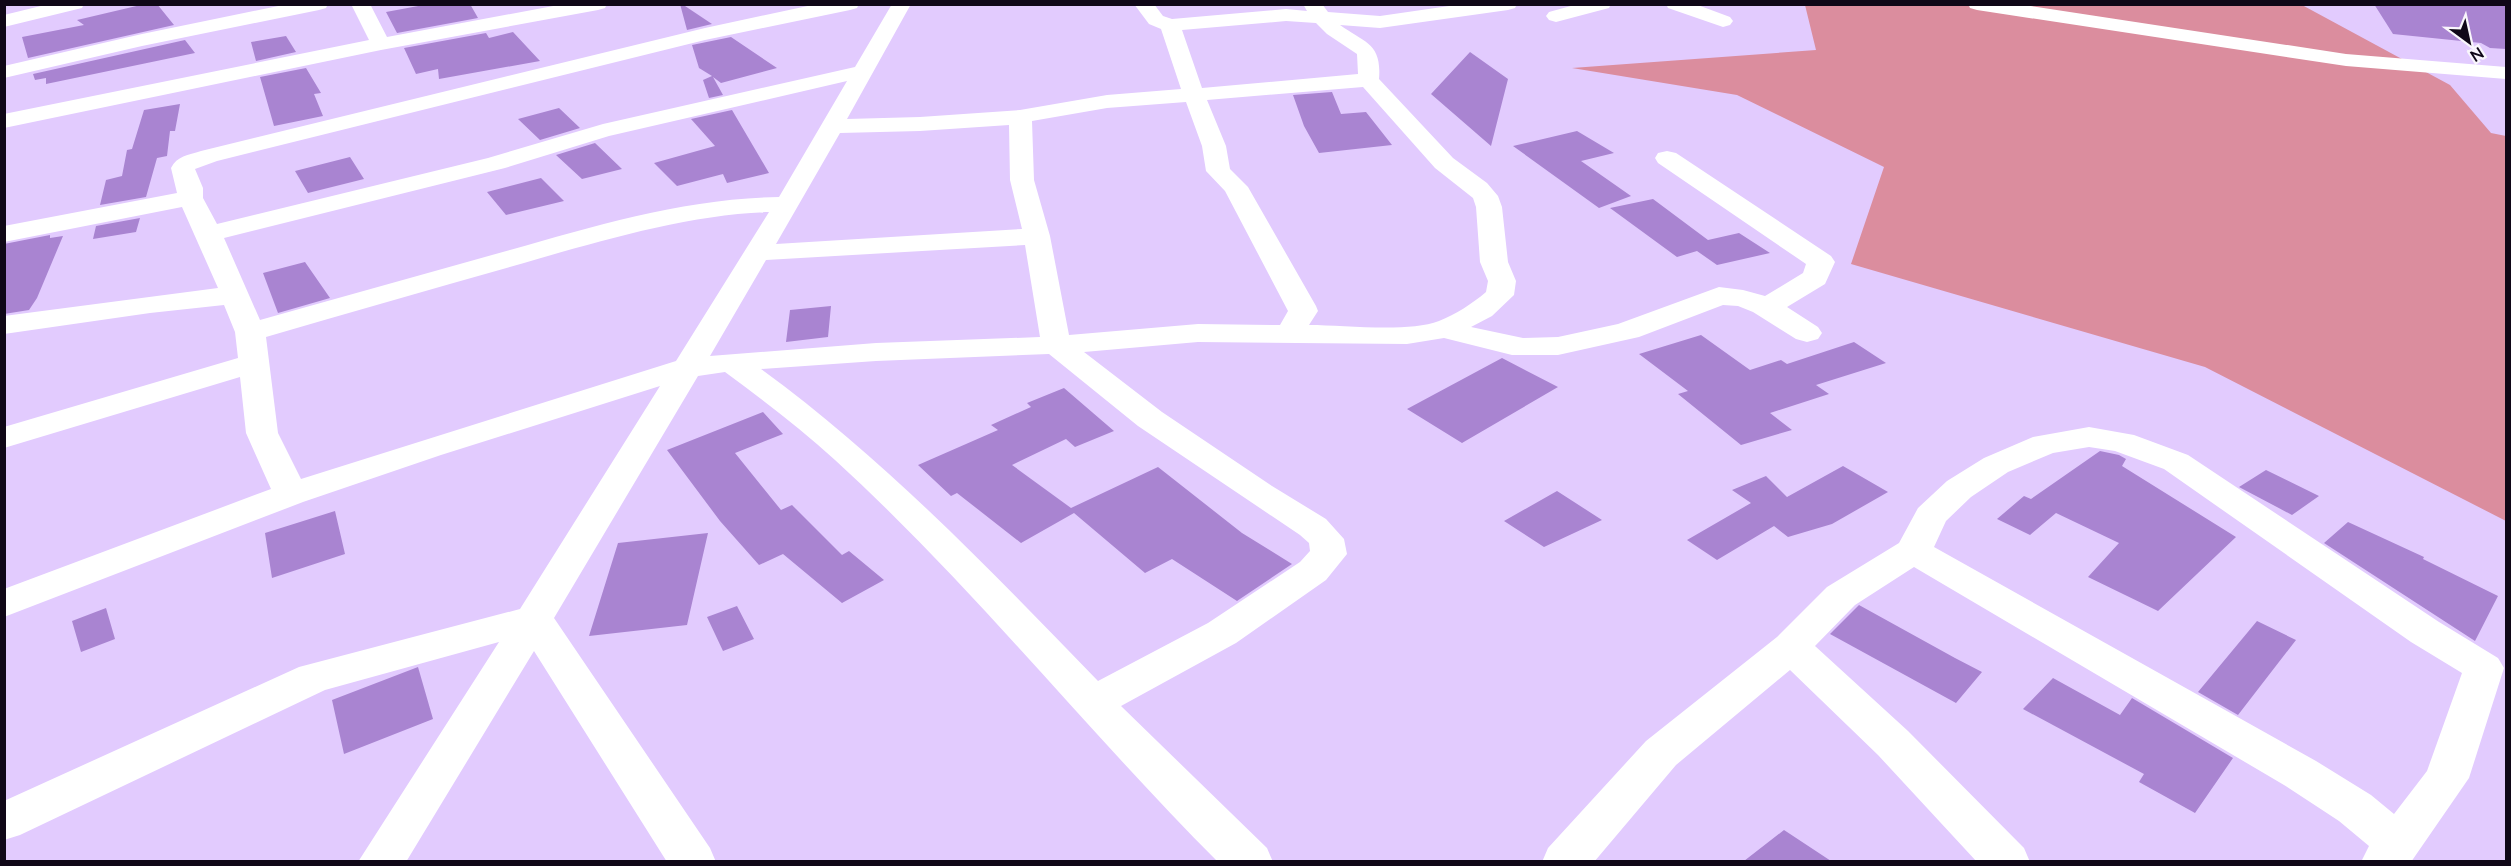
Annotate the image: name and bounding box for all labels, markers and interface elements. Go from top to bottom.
north arrow [2439,12,2499,72]
text: N [2467,44,2488,66]

